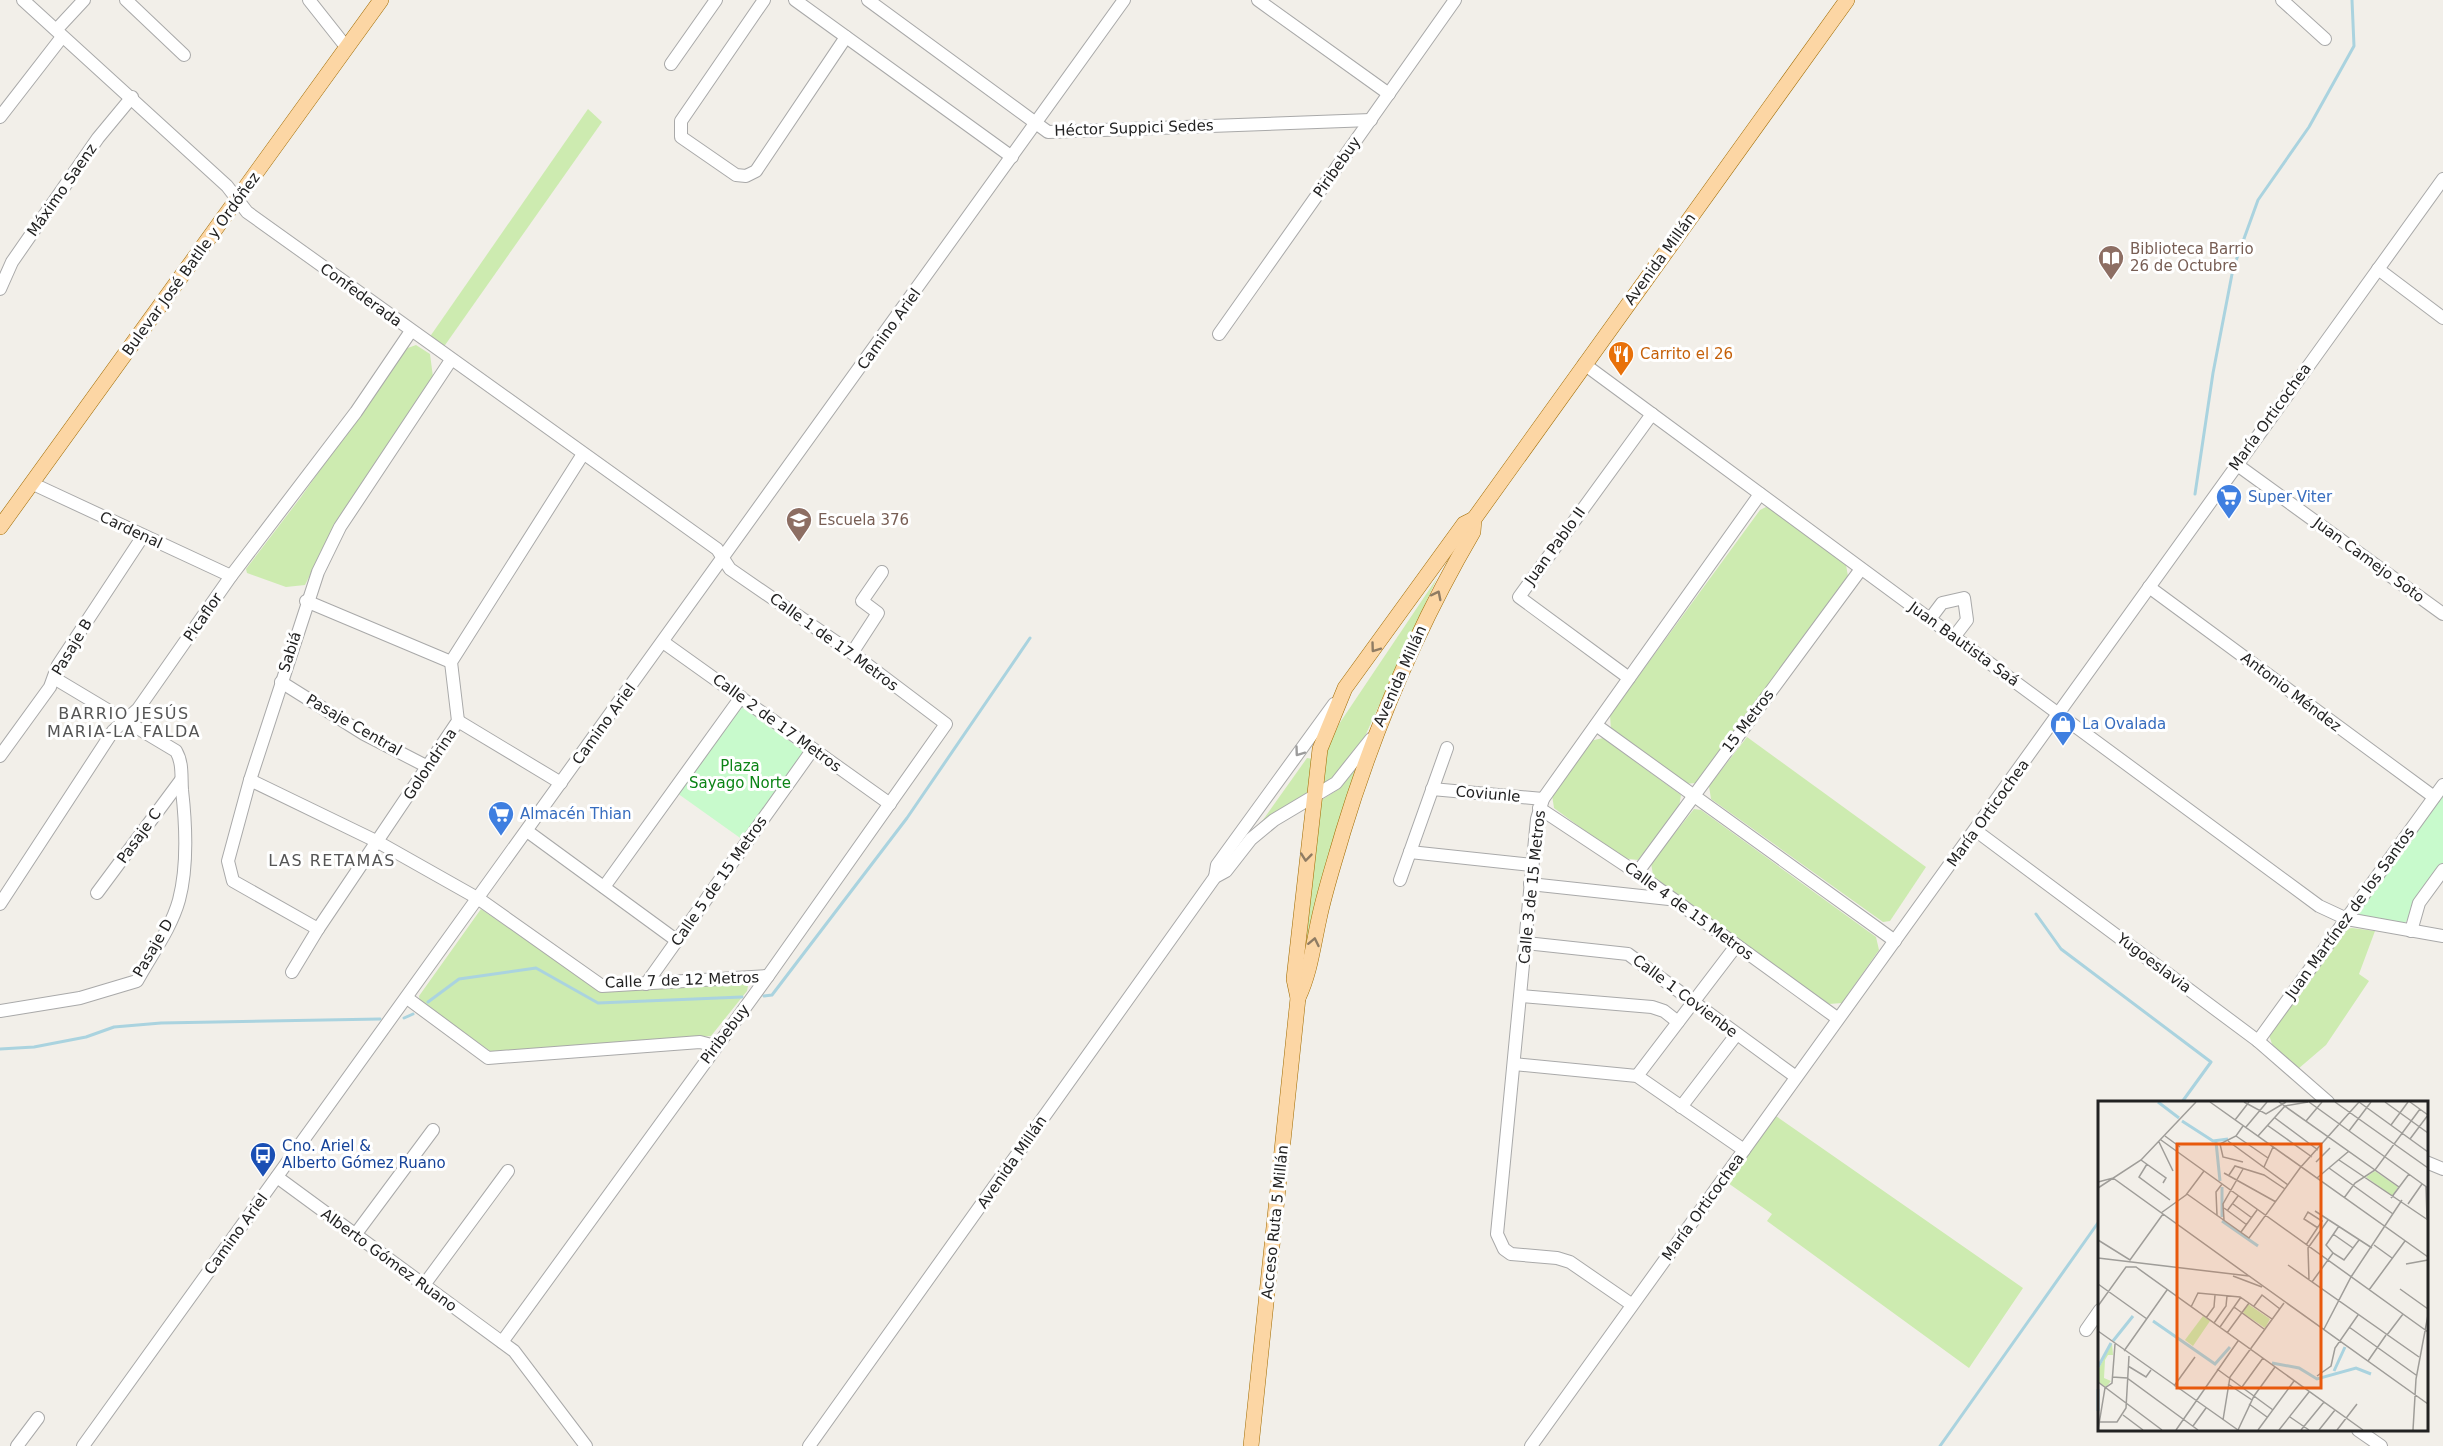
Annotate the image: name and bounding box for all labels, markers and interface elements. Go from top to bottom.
street label: Héctor Suppici Sedes [1054,116,1214,140]
street label: Piribebuy [1310,133,1364,201]
street label: Máximo Saenz [23,140,101,240]
street label: Bulevar José Batlle y Ordóñez [118,169,264,359]
street label: Avenida Millán [1621,210,1699,308]
place label: Biblioteca Barrio 26 de Octubre [2130,240,2254,275]
library icon: Biblioteca Barrio 26 de Octubre [2096,243,2126,281]
street label: Confederada [317,259,405,331]
street label: Camino Ariel [854,285,924,373]
restaurant icon: Carrito el 26 [1606,339,1636,377]
place label: Carrito el 26 [1640,345,1733,363]
street label: María Orticochea [2225,360,2315,474]
supermarket icon: Super Viter [2214,482,2244,520]
place label: Super Viter [2248,488,2333,506]
street label: Juan Pablo II [1520,504,1589,589]
school or university icon: Escuela 376 [784,505,814,543]
street label: Cardenal [97,508,165,552]
place label: Escuela 376 [818,511,909,529]
street label: Juan Camejo Soto [2309,513,2428,606]
street label: Picaflor [180,589,227,645]
street label: Calle 1 de 17 Metros [766,589,902,695]
one-way arrow [1430,591,1441,602]
street label: Juan Bautista Saá [1905,597,2023,690]
street label: Pasaje B [48,615,96,679]
street label: Avenida Millán [1370,623,1430,729]
street label: Sabiá [275,629,305,675]
one-way arrow [1371,641,1382,652]
street label: Antonio Méndez [2237,648,2345,736]
street label: Calle 2 de 17 Metros [709,670,845,776]
street label: Camino Ariel [569,680,639,768]
street label: 15 Metros [1718,686,1778,756]
street label: Pasaje Central [303,690,405,760]
district label: BARRIO JESÚS MARIA-LA FALDA [47,704,201,741]
shop icon: La Ovalada [2048,709,2078,747]
place label: La Ovalada [2082,715,2166,733]
street label: Golondrina [400,725,460,803]
one-way arrow [1295,746,1306,757]
street label: María Orticochea [1943,756,2033,870]
park label: Plaza Sayago Norte [689,757,791,792]
street label: Coviunle [1455,782,1521,806]
supermarket icon: Almacén Thian [486,799,516,837]
street label: Pasaje C [113,805,165,867]
place label: Almacén Thian [520,805,632,823]
street label: Calle 3 de 15 Metros [1515,809,1549,965]
street label: Calle 5 de 15 Metros [667,812,771,949]
street label: Juan Martínez de los Santos [2281,824,2418,1003]
district label: LAS RETAMAS [268,851,396,870]
one-way arrow [1300,853,1313,862]
street label: Calle 4 de 15 Metros [1621,858,1757,964]
street label: Pasaje D [129,916,177,980]
street label: Yugoeslavia [2113,929,2195,997]
one-way arrow [1307,937,1320,947]
street label: Calle 1 Covienbe [1629,951,1741,1041]
street label: Calle 7 de 12 Metros [604,968,760,992]
street label: Piribebuy [697,1001,753,1067]
inset map [2098,1101,2428,1431]
street label: Avenida Millán [973,1112,1051,1212]
place label: Cno. Ariel & Alberto Gómez Ruano [282,1137,446,1172]
bus stop icon: Cno. Ariel & Alberto Gómez Ruano [248,1140,278,1178]
street label: Acceso Ruta 5 Millán [1258,1144,1292,1300]
street label: María Orticochea [1658,1150,1748,1264]
street label: Camino Ariel [201,1190,271,1278]
street label: Alberto Gómez Ruano [318,1205,460,1315]

